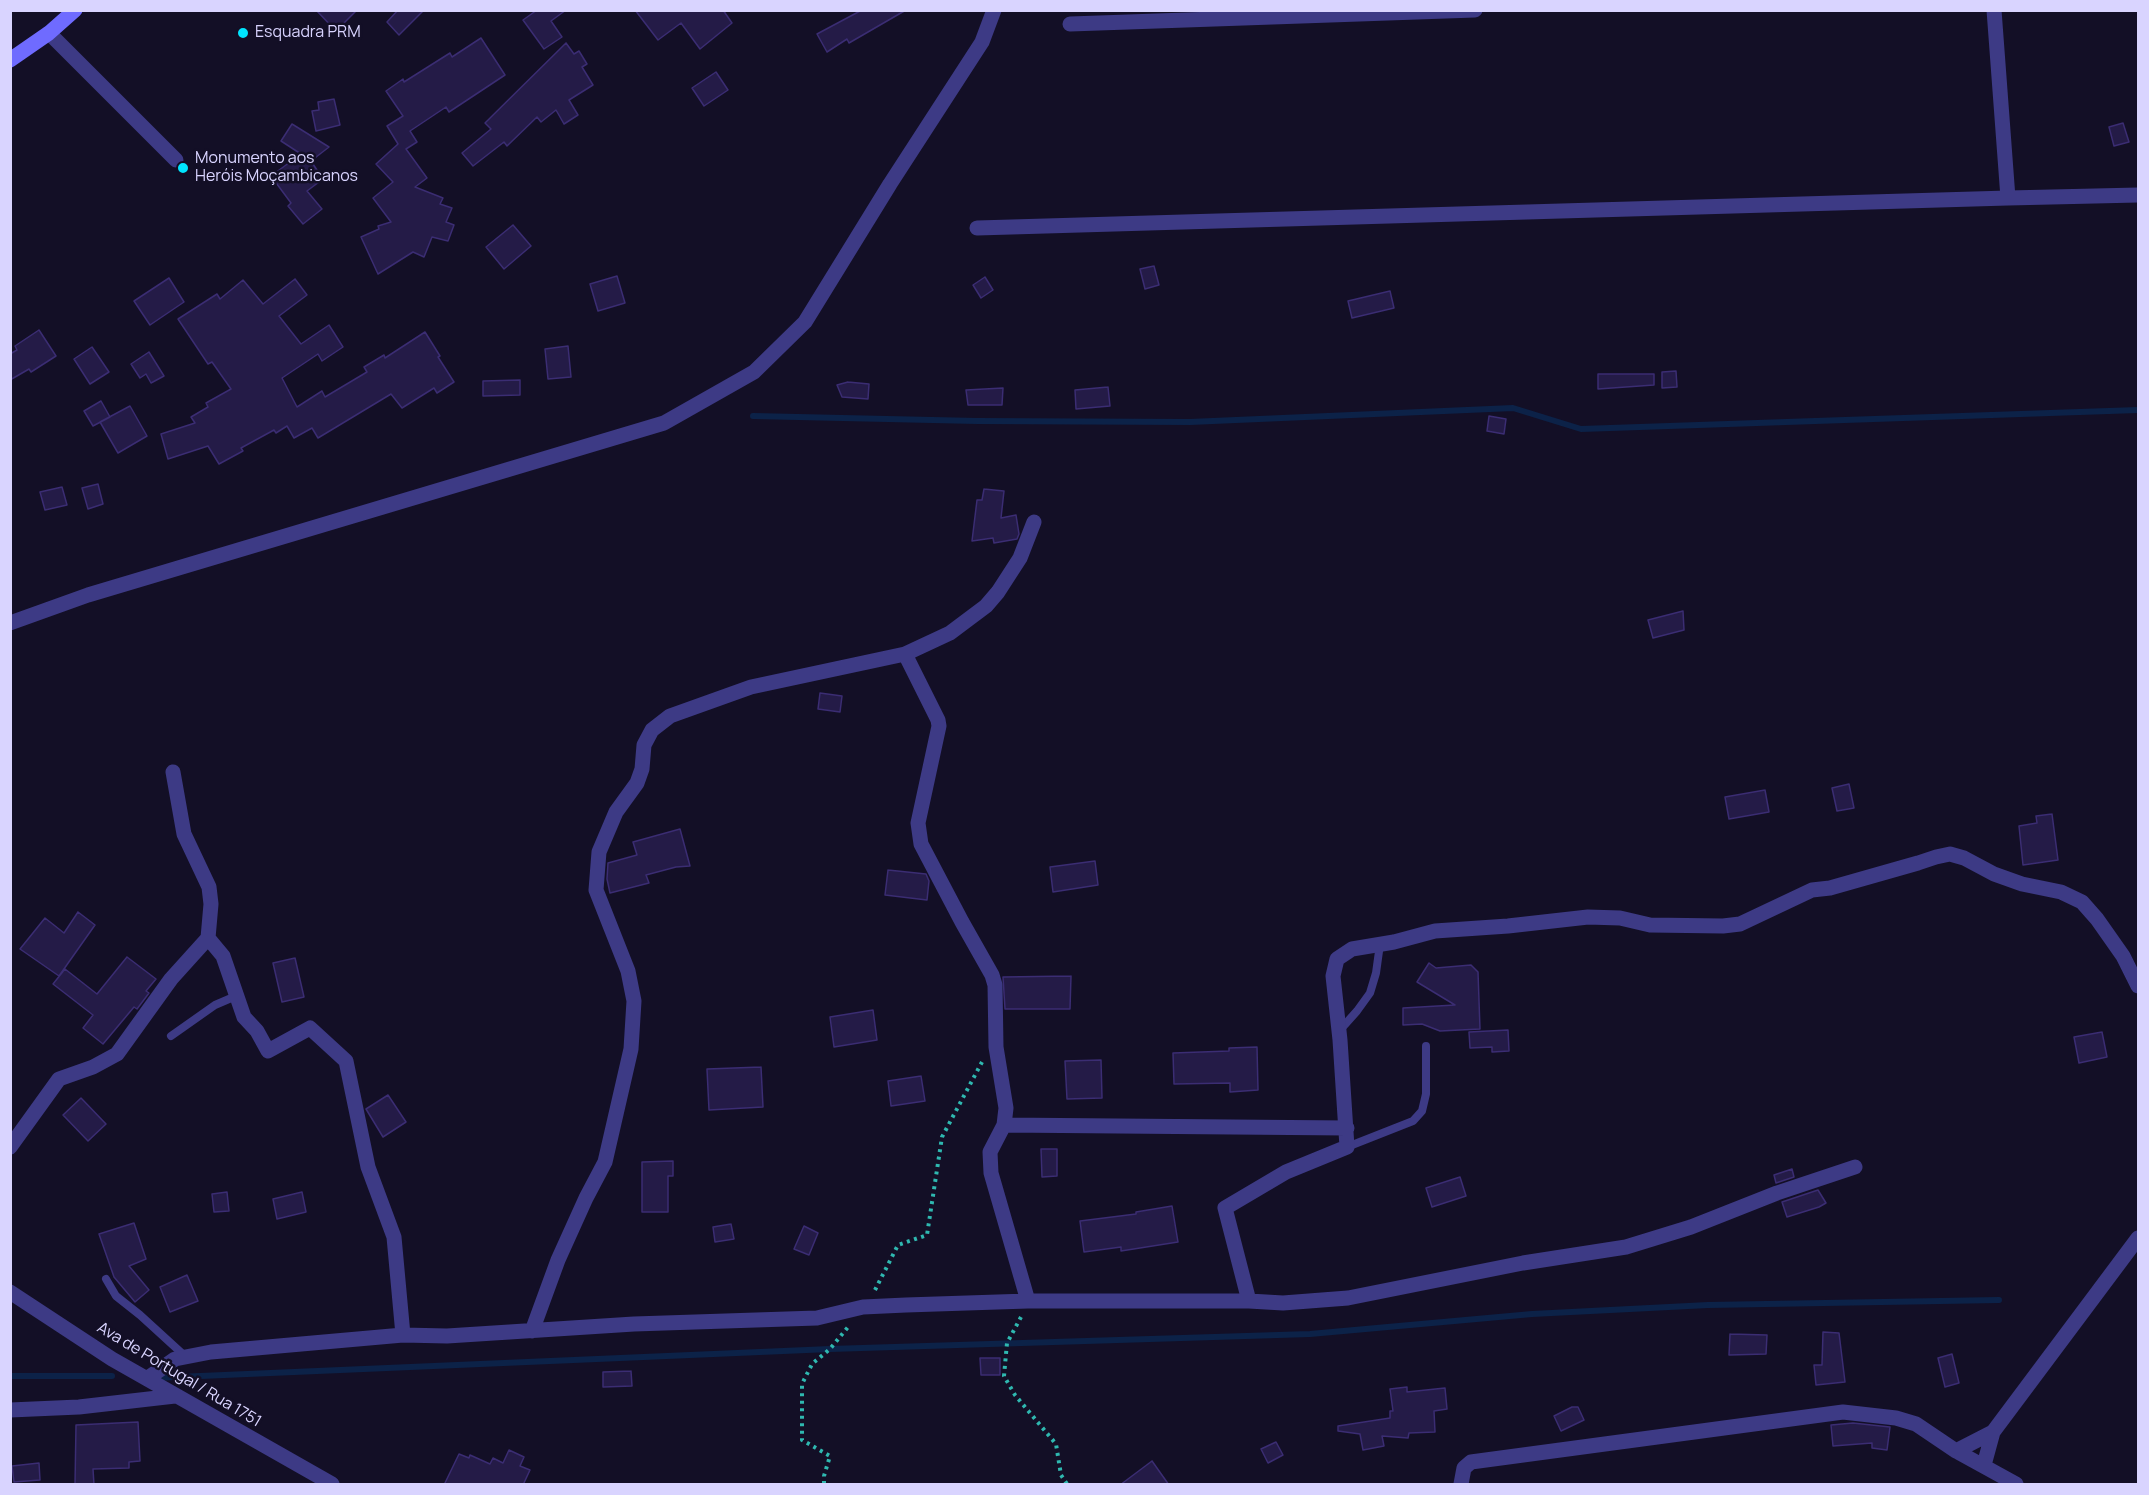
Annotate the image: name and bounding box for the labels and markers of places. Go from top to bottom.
place label: Esquadra PRM [255,23,361,43]
marker: Esquadra PRM [236,26,250,40]
place label: Monumento aos Heróis Moçambicanos [195,149,358,187]
marker: Monumento aos Heróis Moçambicanos [176,161,190,175]

